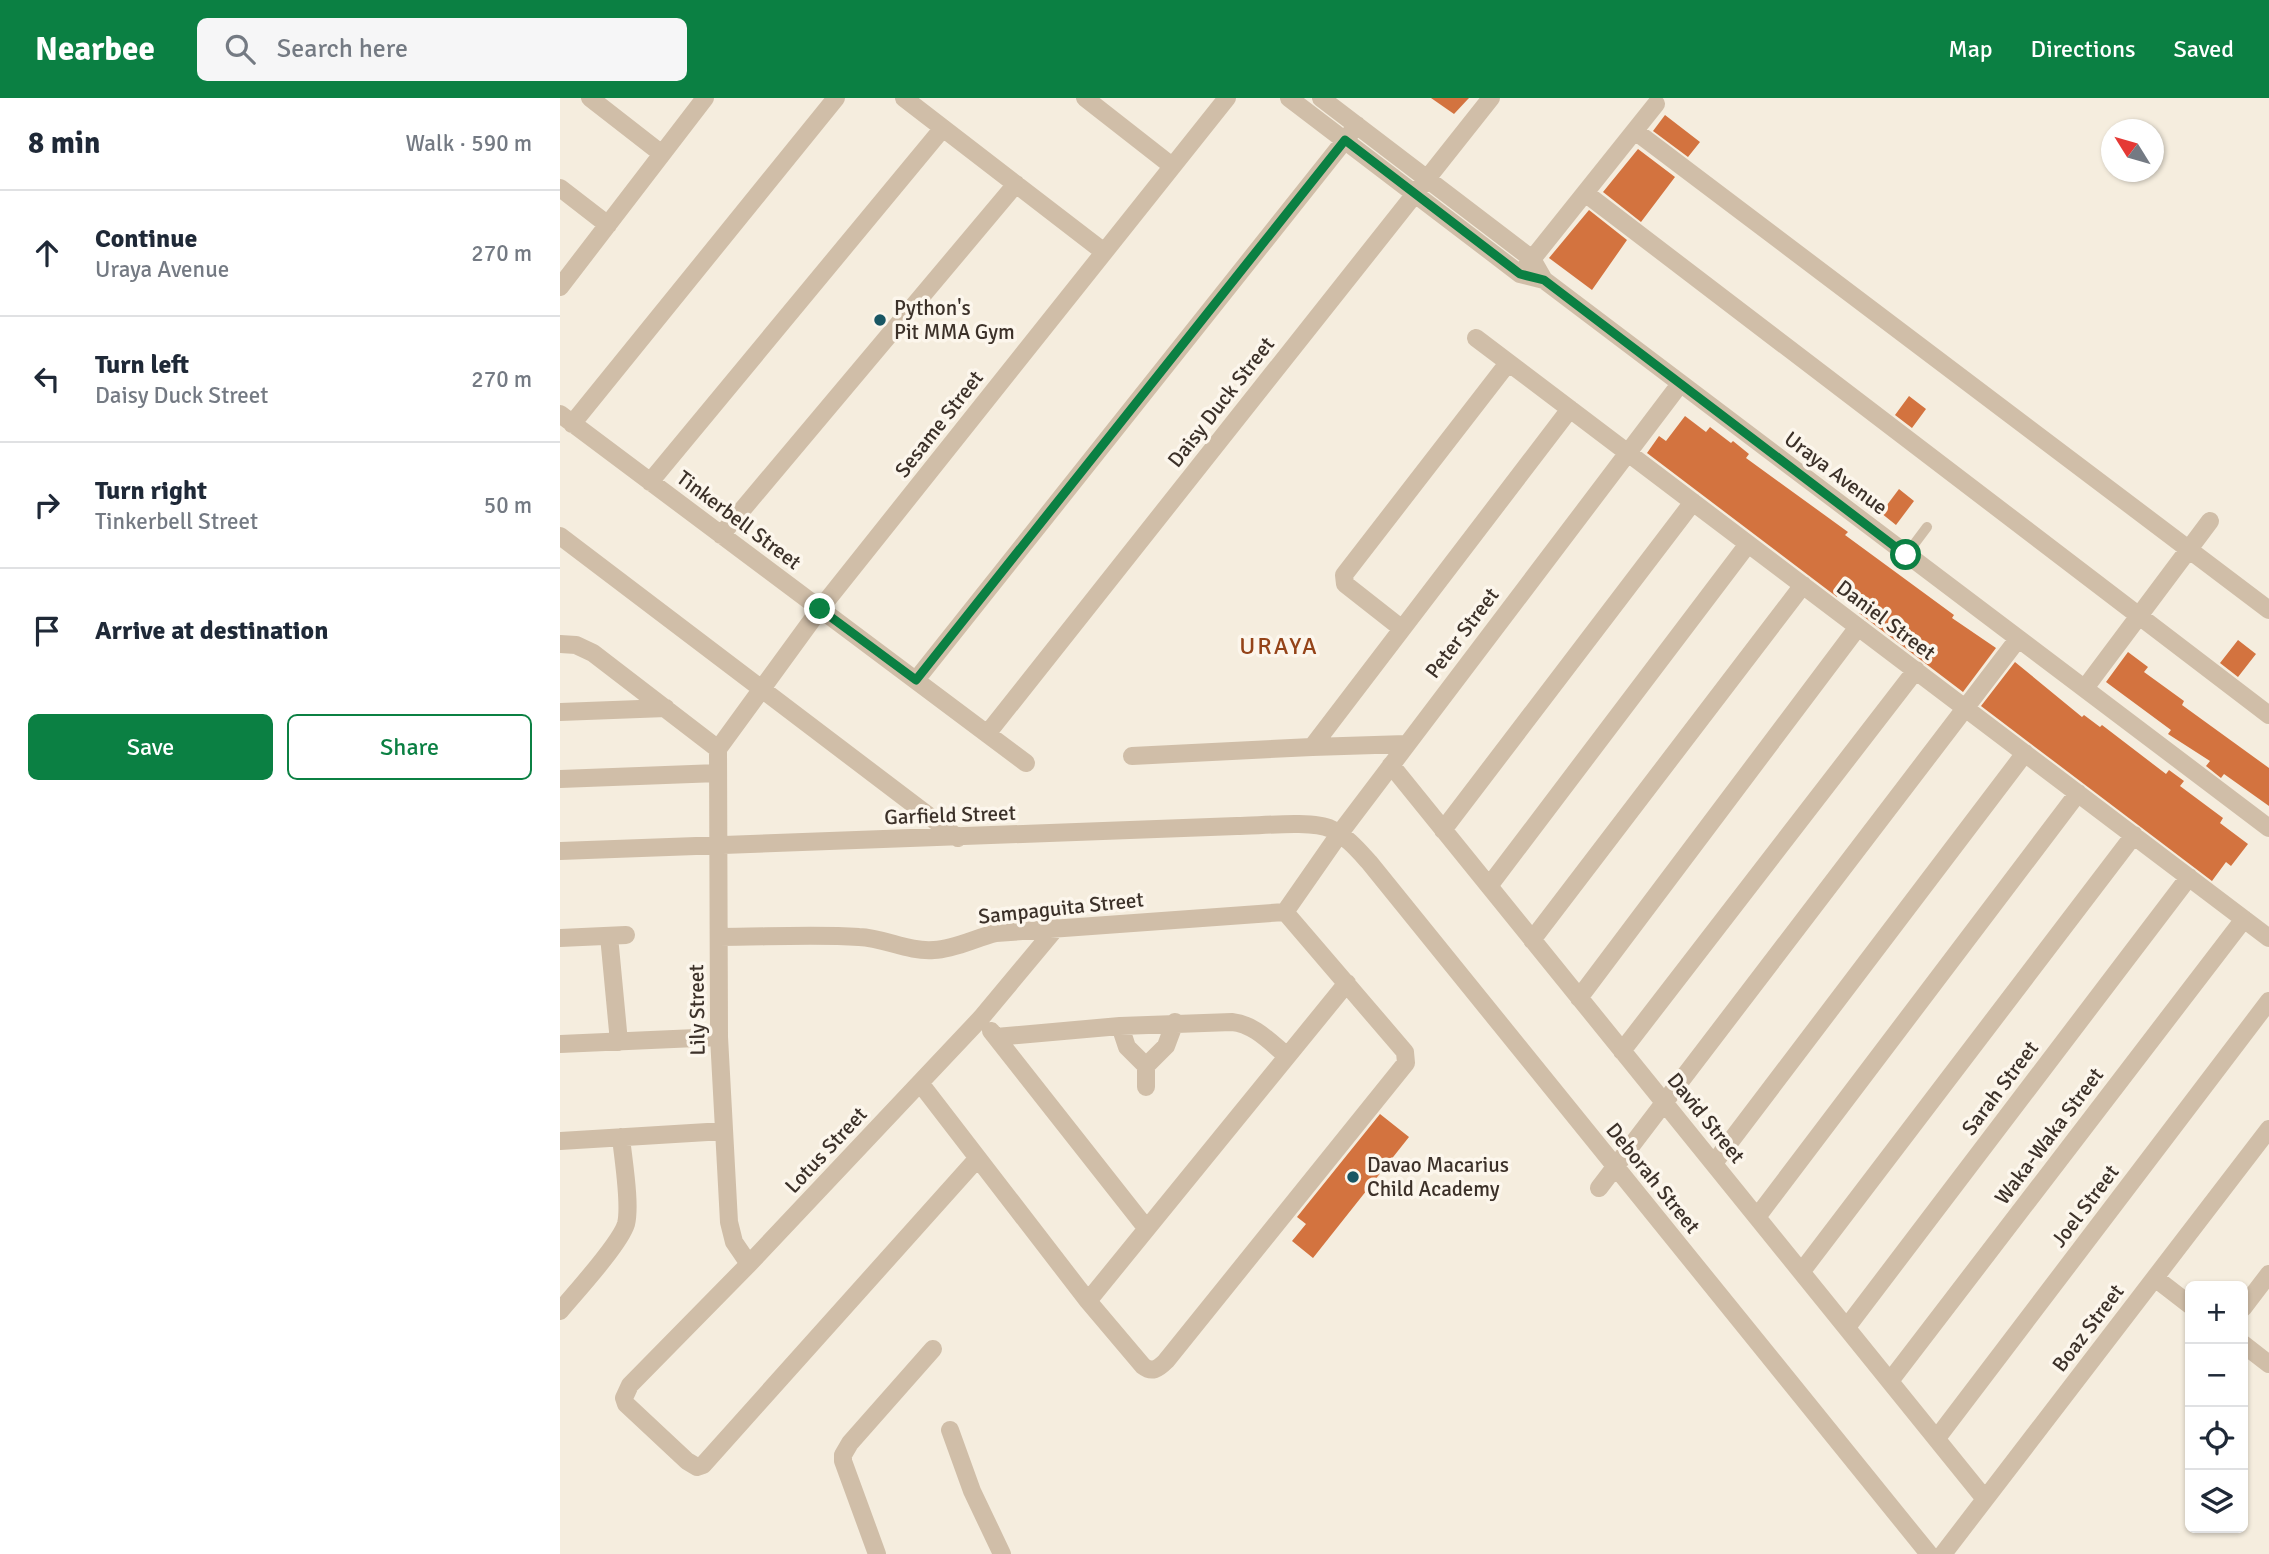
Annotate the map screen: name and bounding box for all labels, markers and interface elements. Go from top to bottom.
search box [197,18,687,81]
text: Nearbee [35,29,155,70]
icon: search [221,30,259,68]
text: Search here [277,33,408,65]
text: Map [1948,34,1993,64]
text: Directions [2031,34,2136,64]
text: Saved [2174,34,2234,64]
north arrow [2101,119,2164,182]
text: 8 min [28,125,100,162]
text: Walk · 590 m [406,129,532,158]
text: Continue [95,223,197,255]
icon: ahead [28,234,66,272]
text: 270 m [471,239,532,268]
text: Uraya Avenue [95,255,229,284]
place label: Python's Pit MMA Gym [894,295,1015,345]
marker: Python's Pit MMA Gym [872,312,888,328]
street label: Daisy Duck Street [1162,332,1280,472]
text: Turn left [95,349,189,381]
icon: left [28,360,66,398]
text: 270 m [471,365,532,394]
street label: Sesame Street [889,365,989,483]
text: Daisy Duck Street [95,381,268,410]
street label: Uraya Avenue [1779,426,1893,520]
street label: Tinkerbell Street [672,465,806,575]
text: Turn right [95,475,207,507]
icon: right [28,486,66,524]
text: 50 m [484,491,532,520]
text: Tinkerbell Street [95,507,258,536]
route start [1890,539,1921,570]
street label: Daniel Street [1831,574,1941,666]
street label: Peter Street [1420,583,1504,683]
route end [804,593,835,624]
icon: arrive [28,612,66,650]
text: Arrive at destination [95,615,328,647]
district label: URAYA [1239,631,1319,661]
button: Save [28,714,273,780]
button: Share [287,714,532,780]
street label: Garfield Street [884,800,1016,830]
street label: Sampaguita Street [977,886,1145,930]
street label: Lily Street [683,964,711,1056]
street label: Sarah Street [1956,1036,2044,1140]
street label: Waka-Waka Street [1989,1062,2109,1210]
street label: David Street [1662,1067,1750,1169]
street label: Lotus Street [779,1101,873,1199]
street label: Deborah Street [1600,1117,1706,1239]
place label: Davao Macarius Child Academy [1367,1152,1509,1202]
street label: Joel Street [2046,1160,2124,1252]
marker: Davao Macarius Child Academy [1345,1169,1361,1185]
street label: Boaz Street [2047,1279,2129,1377]
map controls [2185,1281,2248,1533]
button: + [2185,1281,2248,1344]
button: − [2185,1344,2248,1407]
button: locate [2185,1407,2248,1470]
button: layers [2185,1470,2248,1533]

